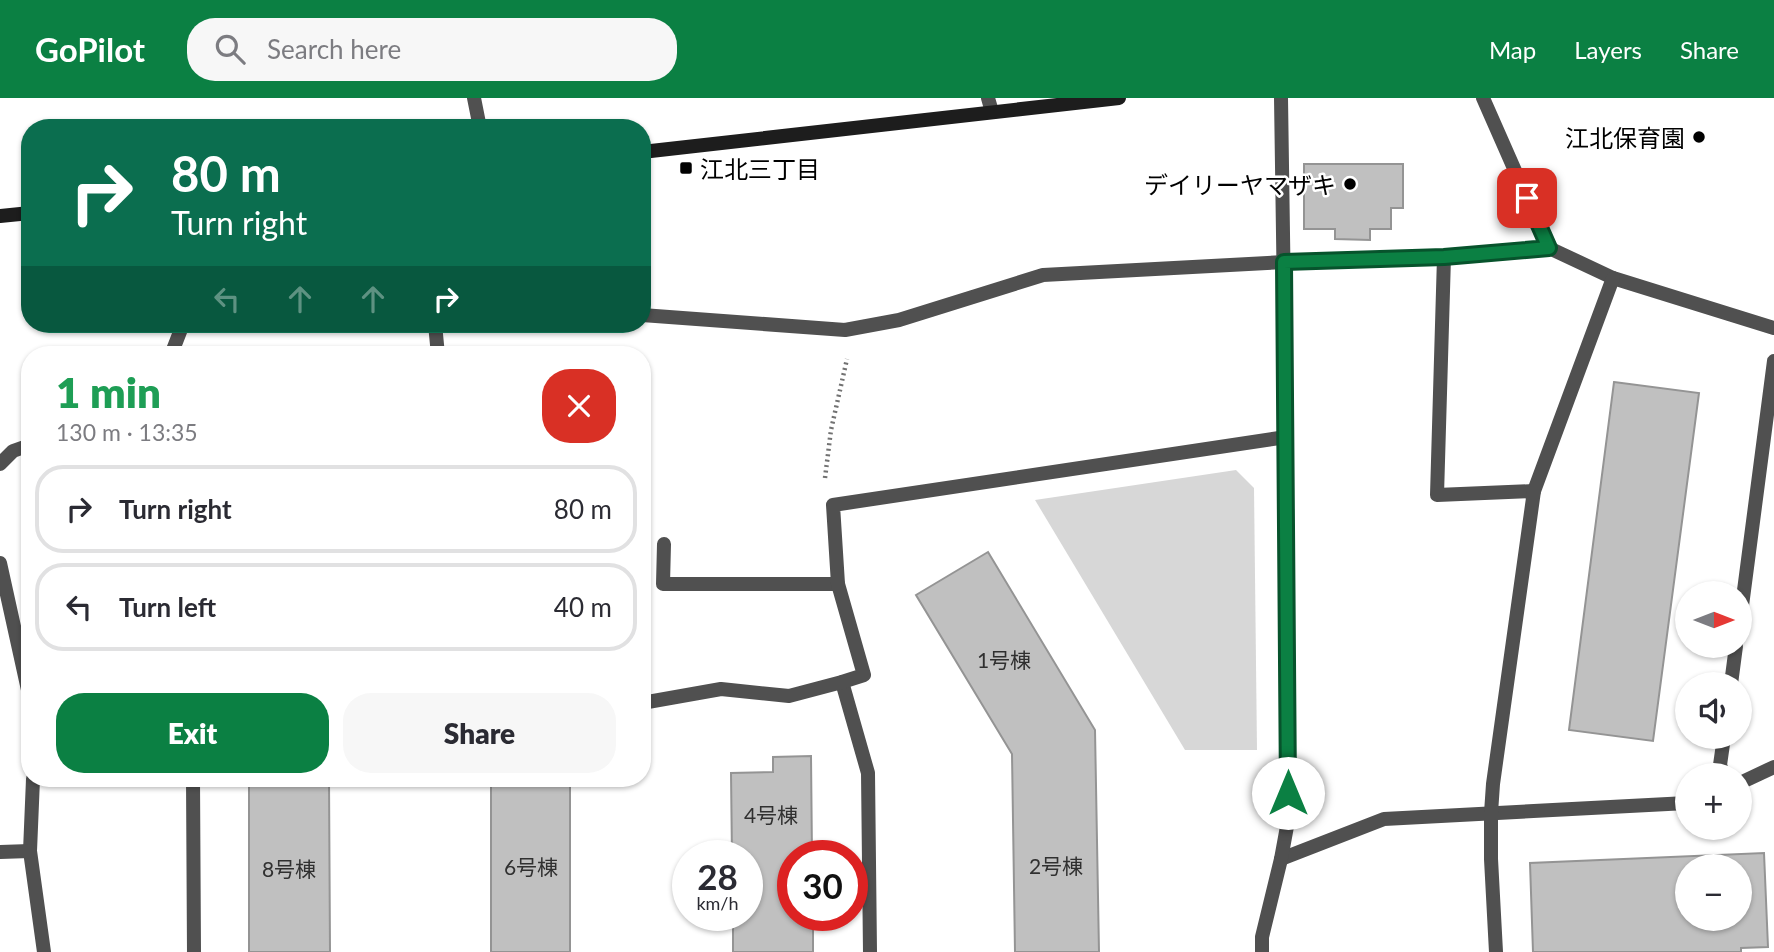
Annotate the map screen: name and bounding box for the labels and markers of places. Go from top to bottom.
place label: 江北保育園 [1565,123,1685,152]
marker: 江北保育園 [1691,129,1707,145]
place label: 江北三丁目 [700,154,820,183]
marker: 江北三丁目 [678,160,694,176]
pin [1497,168,1557,228]
place label: デイリーヤマザキ [1144,170,1336,199]
marker: デイリーヤマザキ [1342,176,1358,192]

